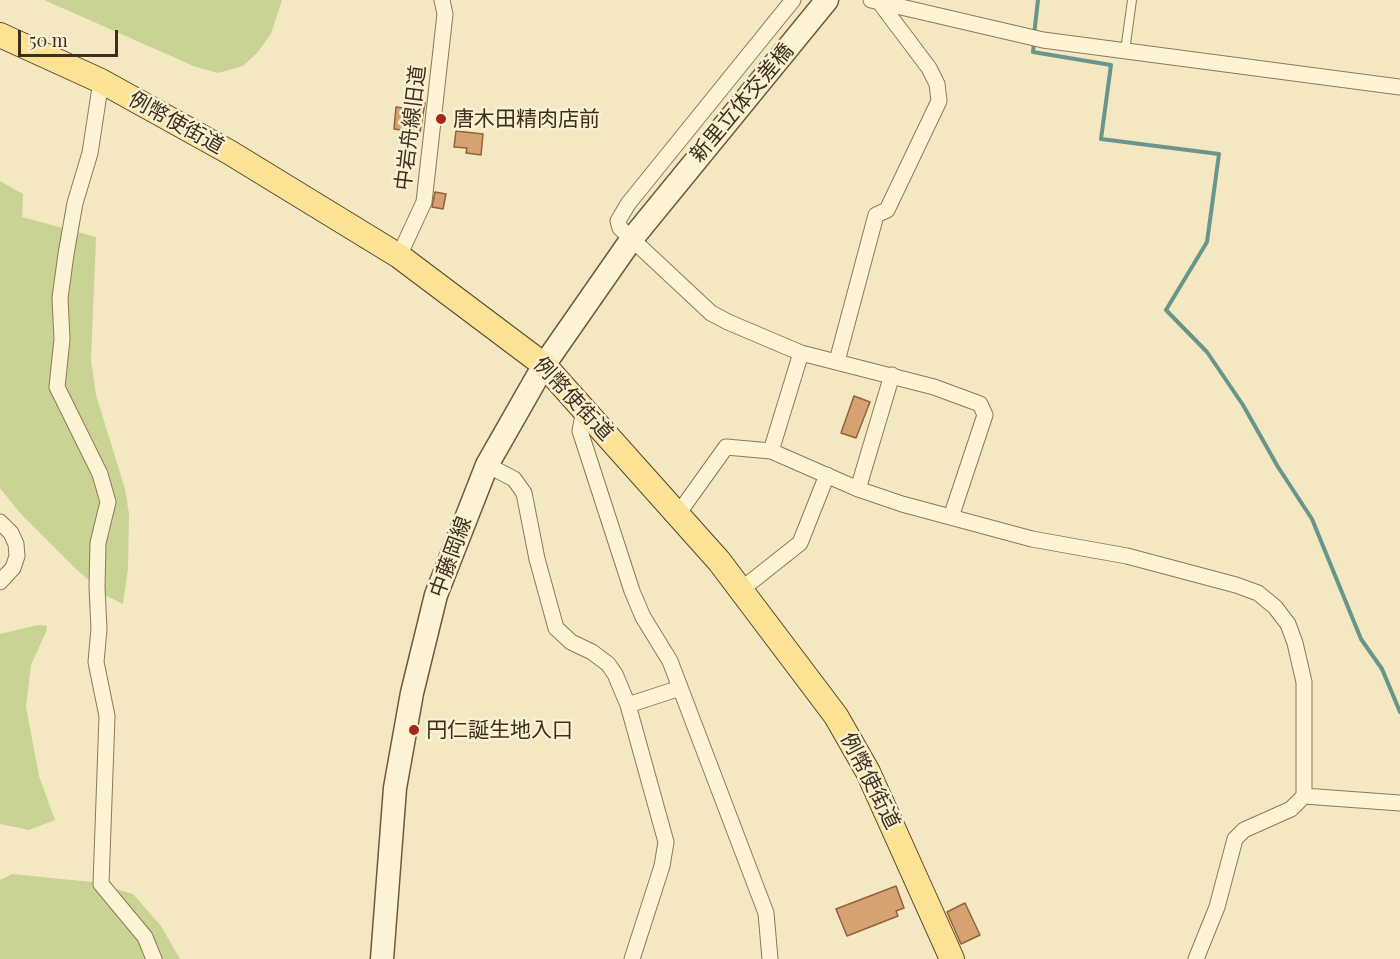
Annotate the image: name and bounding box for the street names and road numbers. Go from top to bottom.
street label: 新里立体交差橋 [685,39,799,167]
street label: 中岩舟線旧道 [391,64,431,192]
street label: 例幣使街道 [124,87,228,159]
street label: 例幣使街道 [528,352,618,446]
street label: 中藤岡線 [425,513,477,601]
street label: 例幣使街道 [835,729,905,833]

